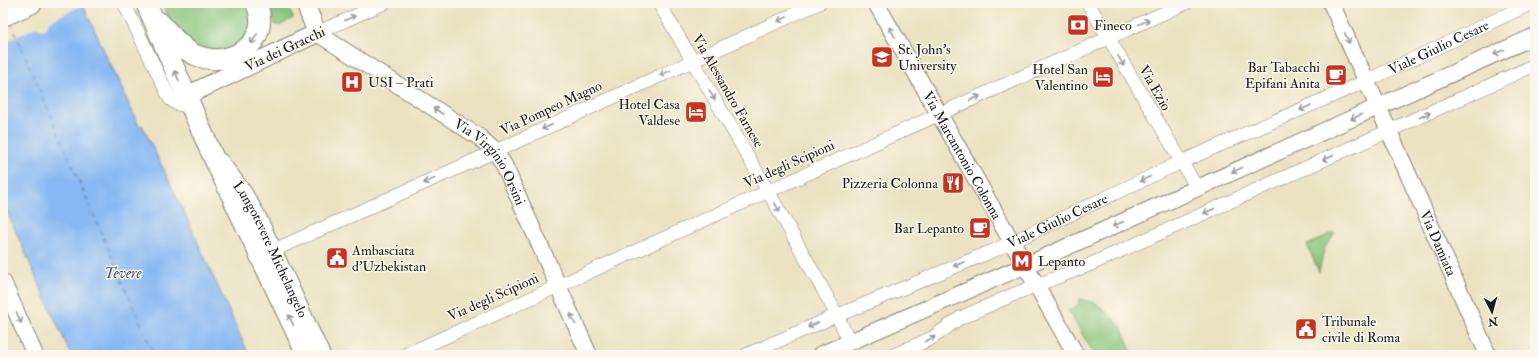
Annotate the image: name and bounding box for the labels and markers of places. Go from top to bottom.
bank icon: Fineco [1065,12,1091,38]
place label: Fineco [1094,17,1132,34]
place label: St. John's University [898,41,957,75]
school or university icon: St. John's University [869,44,895,70]
place label: Bar Tabacchi Epifani Anita [1245,59,1320,93]
place label: Hotel San Valentino [1032,61,1088,94]
cafe icon: Bar Tabacchi Epifani Anita [1323,62,1349,88]
hotel icon: Hotel San Valentino [1090,64,1116,90]
hospital icon: USI – Prati [339,69,365,95]
place label: USI – Prati [368,74,434,91]
place label: Hotel Casa Valdese [619,96,680,129]
hotel icon: Hotel Casa Valdese [683,99,709,125]
restaurant icon: Pizzeria Colonna [940,170,966,196]
place label: Pizzeria Colonna [842,175,938,192]
cafe icon: Bar Lepanto [967,215,993,241]
place label: Bar Lepanto [894,220,964,238]
place label: Ambasciata d'Uzbekistan [351,242,426,275]
public building icon: Ambasciata d'Uzbekistan [324,245,350,271]
metro station icon: Lepanto [1009,248,1035,274]
place label: Lepanto [1038,253,1085,271]
place label: Tribunale civile di Roma [1322,313,1400,346]
public building icon: Tribunale civile di Roma [1293,316,1319,342]

